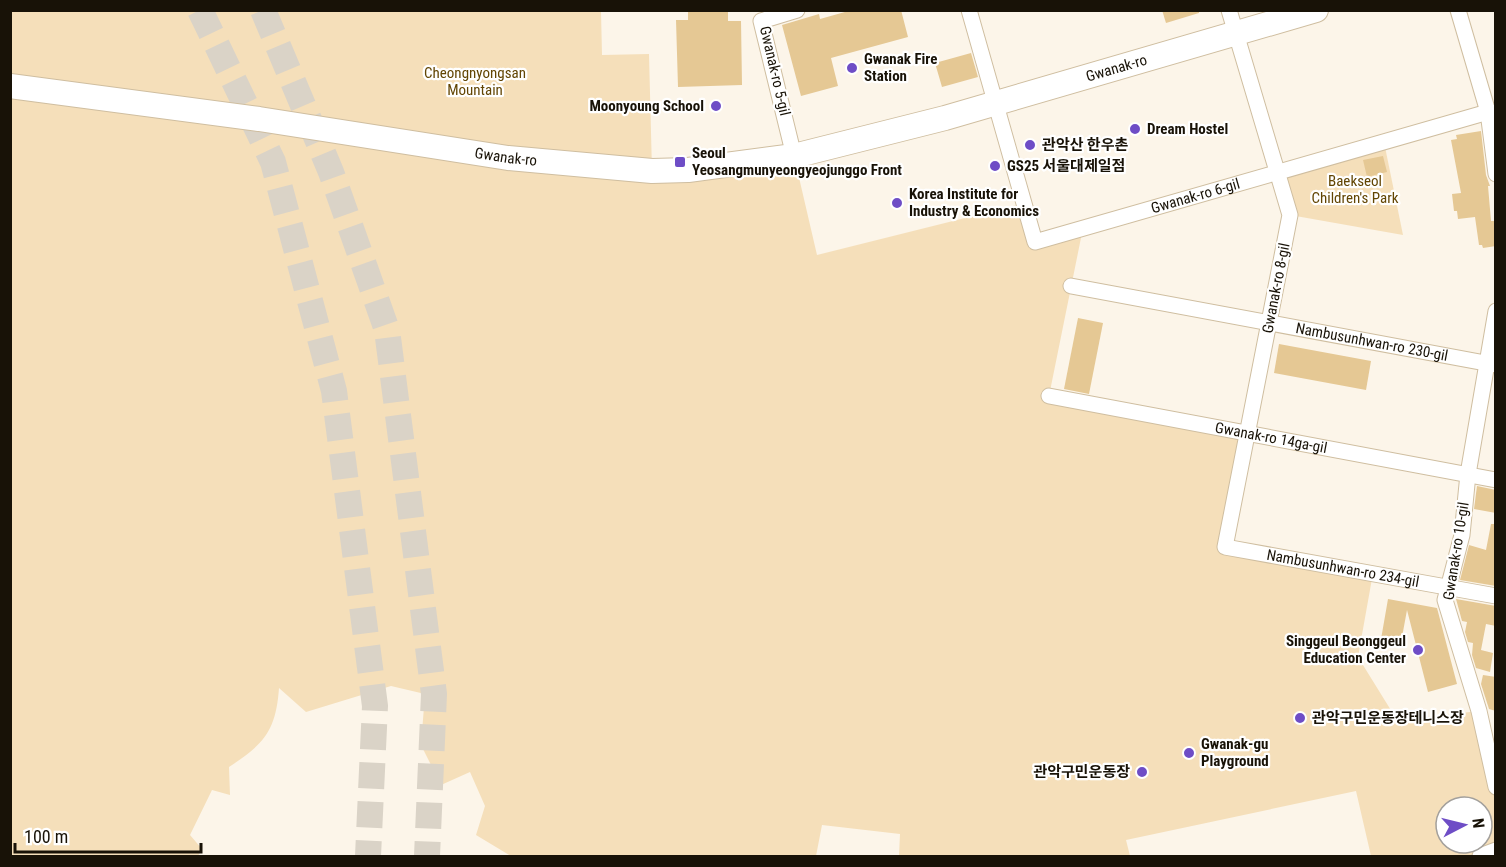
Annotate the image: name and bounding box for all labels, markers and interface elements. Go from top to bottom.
street label: Gwanak-ro 5-gil [756,24,794,118]
place label: Gwanak Fire Station [864,50,937,85]
street label: Gwanak-ro [1084,51,1149,86]
marker: Gwanak Fire Station [845,61,859,75]
park label: Cheongnyongsan Mountain [424,64,526,99]
place label: Moonyoung School [589,97,704,115]
marker: Moonyoung School [709,99,723,113]
place label: Dream Hostel [1147,120,1228,138]
marker: Dream Hostel [1128,122,1142,136]
place label: 관악산 한우촌 [1042,136,1128,154]
marker: 관악산 한우촌 [1023,138,1037,152]
street label: Gwanak-ro [473,144,538,170]
place label: Seoul Yeosangmunyeongyeojunggo Front [692,144,902,179]
marker: Seoul Yeosangmunyeongyeojunggo Front [673,155,687,169]
place label: GS25 서울대제일점 [1007,157,1125,175]
marker: GS25 서울대제일점 [988,159,1002,173]
park label: Baekseol Children's Park [1311,172,1399,207]
street label: Gwanak-ro 6-gil [1149,175,1242,217]
place label: Korea Institute for Industry & Economics [909,185,1039,220]
marker: Korea Institute for Industry & Economics [890,196,904,210]
street label: Gwanak-ro 8-gil [1258,241,1294,335]
street label: Nambusunhwan-ro 230-gil [1294,319,1450,365]
street label: Gwanak-ro 14ga-gil [1214,418,1329,457]
street label: Gwanak-ro 10-gil [1439,501,1473,601]
street label: Nambusunhwan-ro 234-gil [1265,546,1421,591]
place label: Singgeul Beonggeul Education Center [1286,632,1406,667]
marker: Singgeul Beonggeul Education Center [1411,643,1425,657]
place label: 관악구민운동장테니스장 [1312,709,1464,727]
marker: 관악구민운동장테니스장 [1293,711,1307,725]
place label: Gwanak-gu Playground [1201,735,1269,770]
marker: Gwanak-gu Playground [1182,746,1196,760]
place label: 관악구민운동장 [1033,763,1130,781]
marker: 관악구민운동장 [1135,765,1149,779]
north arrow [1434,795,1494,855]
scale bar [15,816,201,854]
text: N [1468,817,1488,829]
text: 100 m [24,826,68,847]

